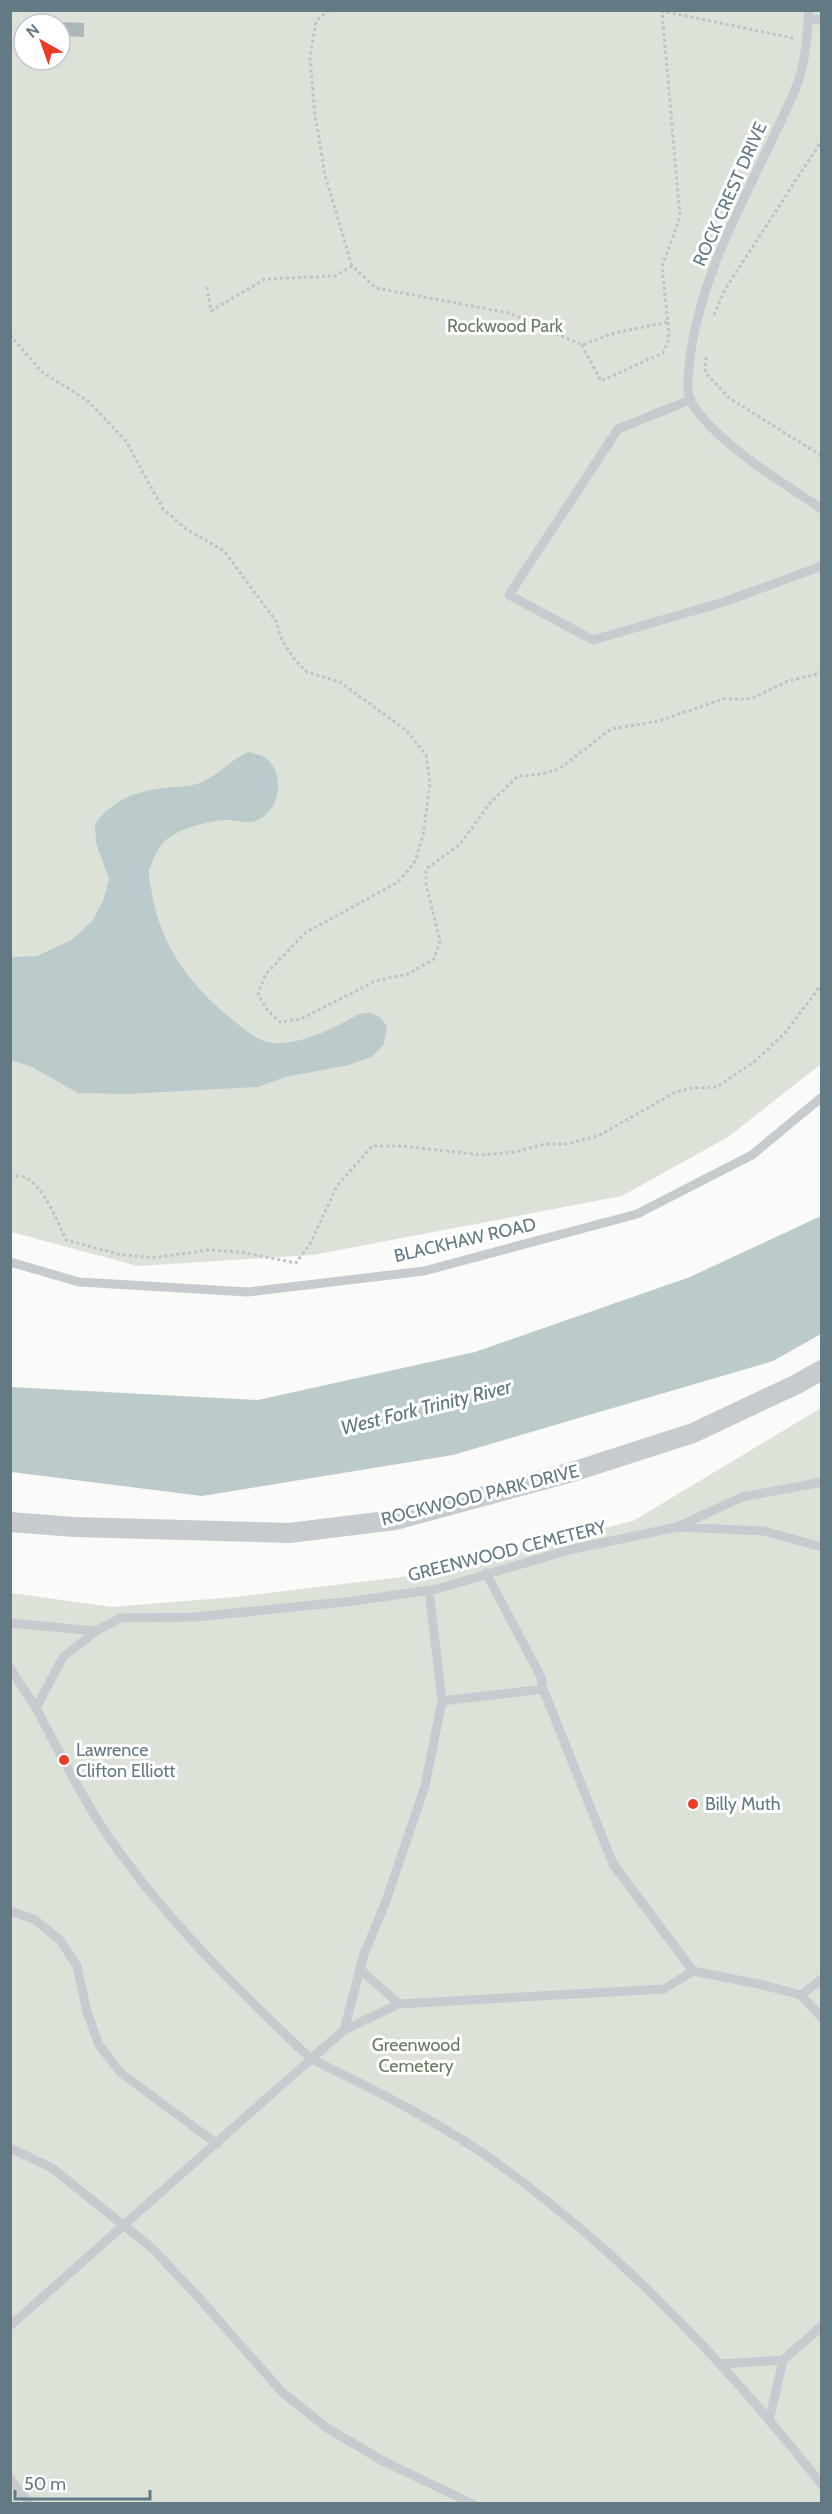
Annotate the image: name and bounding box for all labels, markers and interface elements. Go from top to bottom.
north arrow [12,12,72,72]
text: N [22,20,43,42]
street label: ROCK CREST DRIVE [688,118,772,270]
park label: Rockwood Park [447,315,564,337]
street label: BLACKHAW ROAD [392,1213,538,1267]
water label: West Fork Trinity River [338,1374,515,1440]
street label: ROCKWOOD PARK DRIVE [379,1460,581,1530]
street label: GREENWOOD CEMETERY [406,1516,609,1586]
place label: Lawrence Clifton Elliott [76,1739,175,1782]
marker: Lawrence Clifton Elliott [57,1753,71,1767]
place label: Billy Muth [705,1793,781,1815]
marker: Billy Muth [686,1797,700,1811]
park label: Greenwood Cemetery [372,2034,460,2077]
scale bar [15,2463,150,2501]
text: 50 m [24,2473,66,2495]

